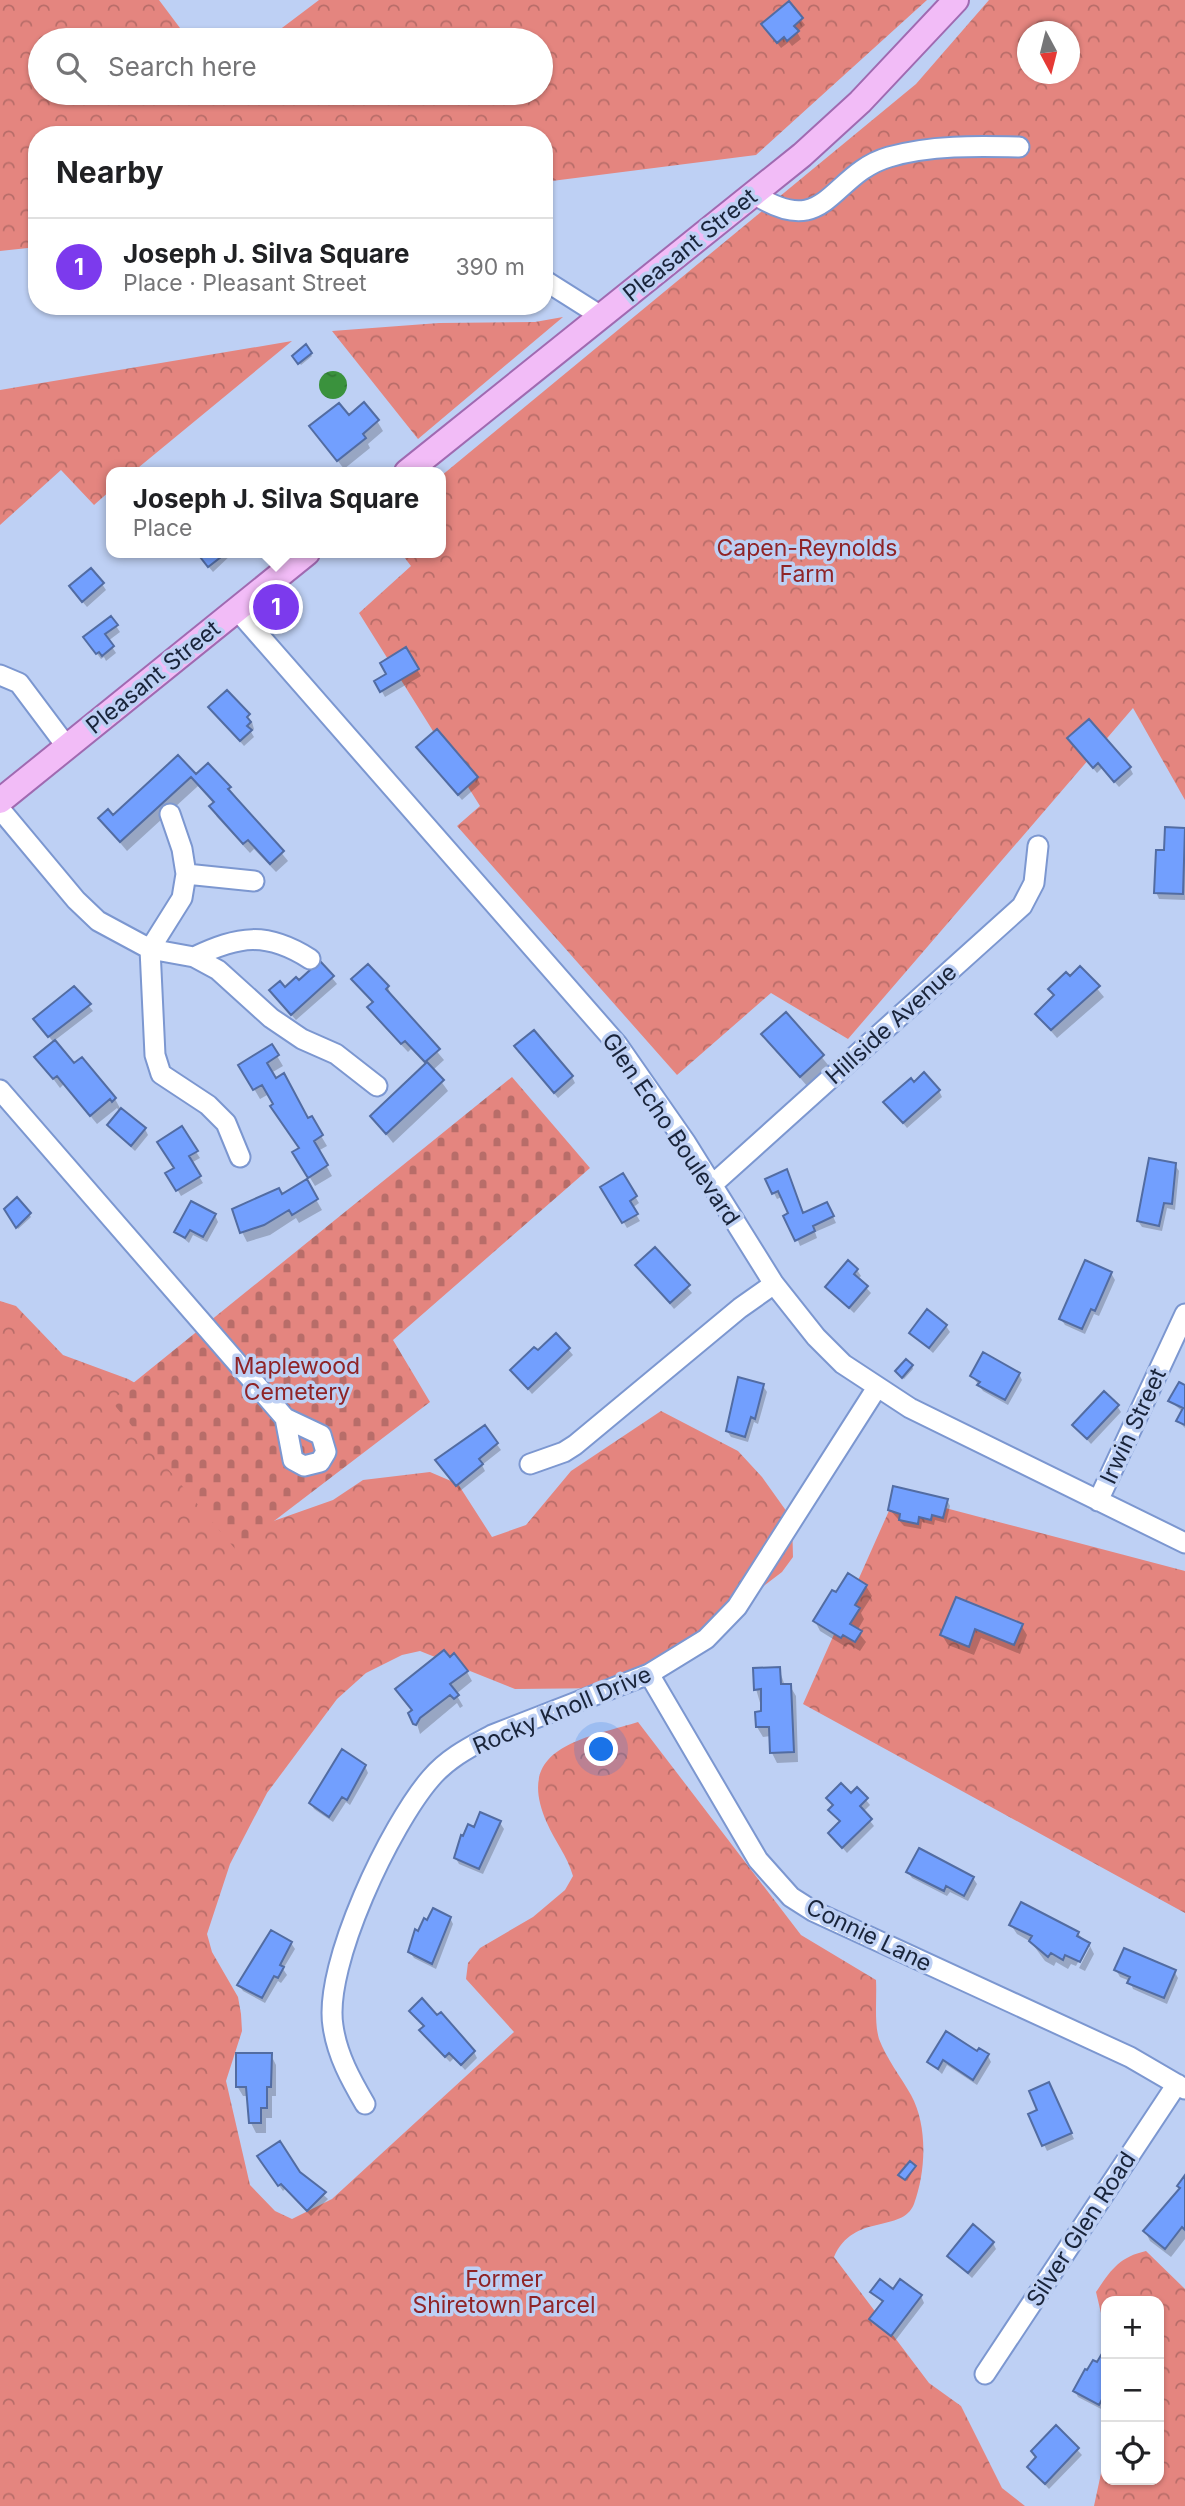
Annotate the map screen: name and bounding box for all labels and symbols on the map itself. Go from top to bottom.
north arrow [1017,21,1080,84]
street label: Pleasant Street [617,182,763,308]
park label: Capen-Reynolds Farm [717,534,897,588]
pin: 1 [253,581,299,633]
street label: Pleasant Street [80,614,226,740]
street label: Hillside Avenue [820,958,962,1090]
street label: Glen Echo Boulevard [596,1027,746,1231]
park label: Maplewood Cemetery [234,1352,360,1406]
street label: Irwin Street [1094,1363,1172,1488]
street label: Rocky Knoll Drive [469,1660,655,1760]
your location [584,1732,618,1766]
street label: Connie Lane [802,1893,936,1977]
street label: Silver Glen Road [1021,2146,1141,2312]
park label: Former Shiretown Parcel [412,2265,596,2319]

